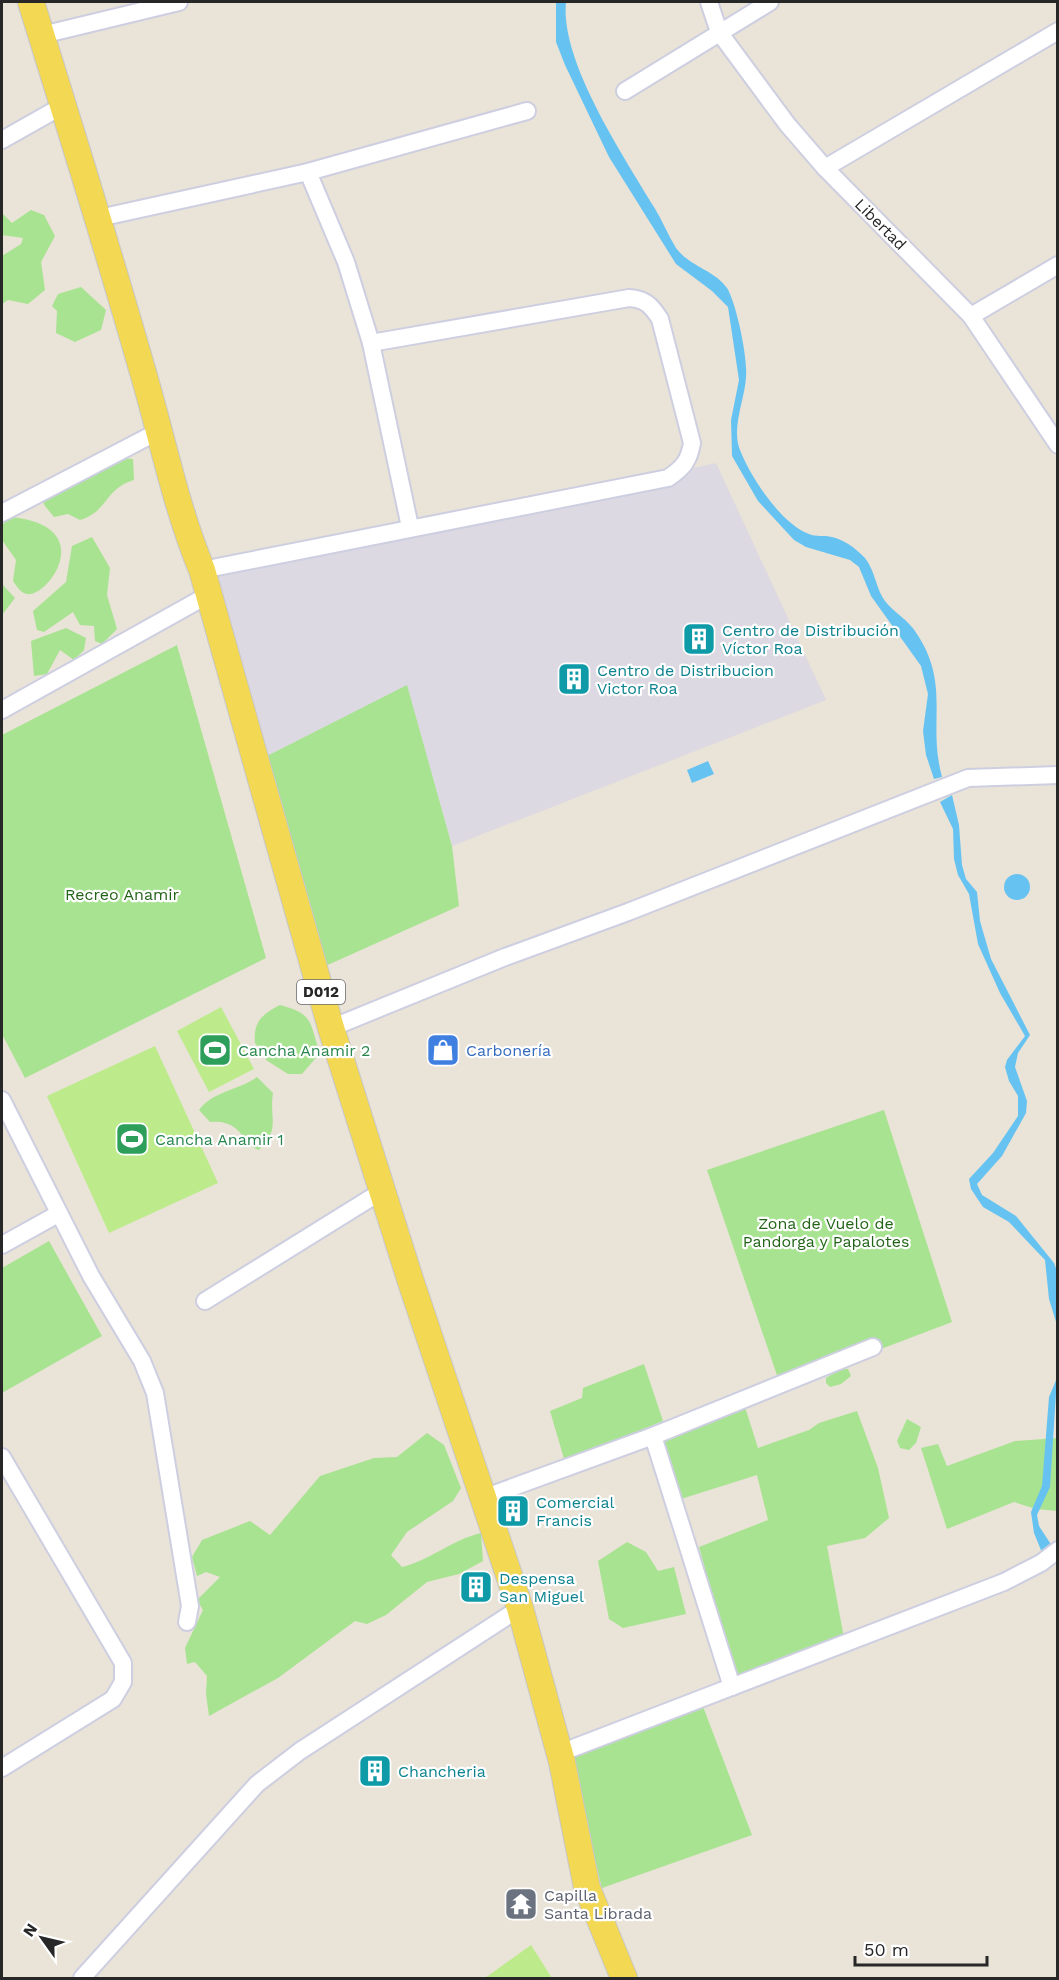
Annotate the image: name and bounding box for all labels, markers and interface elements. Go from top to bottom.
street label: Libertad [851,195,910,254]
building icon: Centro de Distribución Víctor Roa [681,621,717,657]
place label: Centro de Distribución Víctor Roa [722,621,899,658]
building icon: Centro de Distribucion Victor Roa [556,661,592,697]
place label: Centro de Distribucion Victor Roa [597,661,774,698]
park label: Recreo Anamir [65,885,179,904]
road number: D012 [297,980,345,1004]
sports icon: Cancha Anamir 2 [197,1032,233,1068]
shop icon: Carbonería [425,1032,461,1068]
place label: Cancha Anamir 2 [238,1041,370,1060]
place label: Carbonería [466,1041,551,1060]
sports icon: Cancha Anamir 1 [114,1121,150,1157]
place label: Cancha Anamir 1 [155,1130,284,1149]
park label: Zona de Vuelo de Pandorga y Papalotes [743,1214,909,1251]
building icon: Comercial Francis [495,1493,531,1529]
place label: Comercial Francis [536,1493,615,1530]
building icon: Despensa San Miguel [458,1569,494,1605]
place label: Despensa San Miguel [499,1569,584,1606]
building icon: Chancheria [357,1753,393,1789]
place label: Chancheria [398,1762,486,1781]
temple icon: Capilla Santa Librada [503,1886,539,1922]
place label: Capilla Santa Librada [544,1886,652,1923]
north arrow [12,1908,72,1968]
text: N [19,1920,41,1940]
scale bar [855,1929,987,1967]
text: 50 m [864,1939,909,1960]

